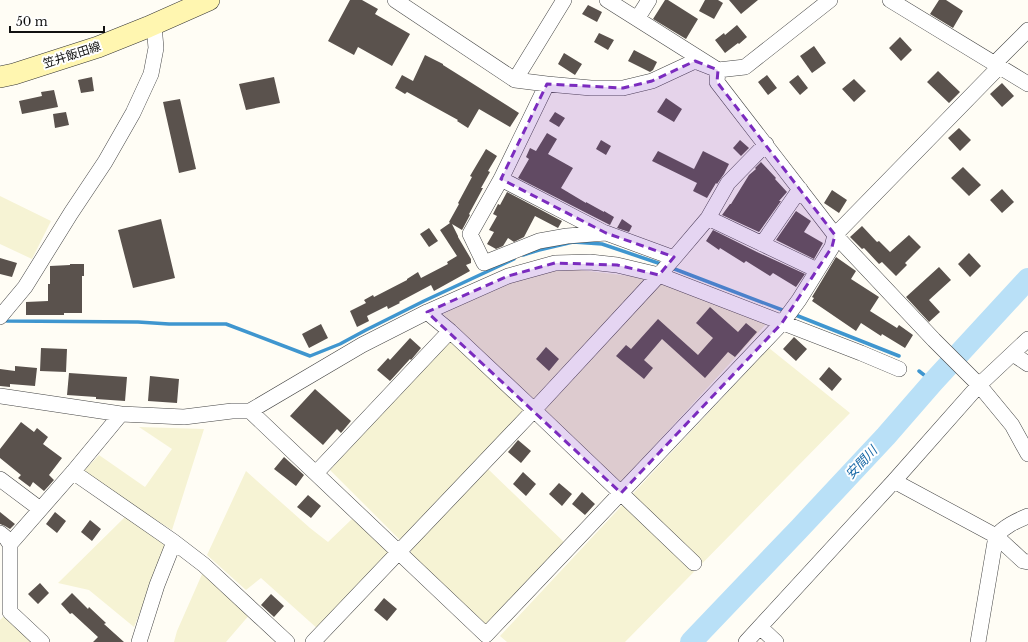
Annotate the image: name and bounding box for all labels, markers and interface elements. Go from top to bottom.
scale bar [10,8,104,34]
text: 50 m [16,14,48,29]
street label: 笠井飯田線 [41,38,103,71]
water label: 安間川 [842,441,882,482]

